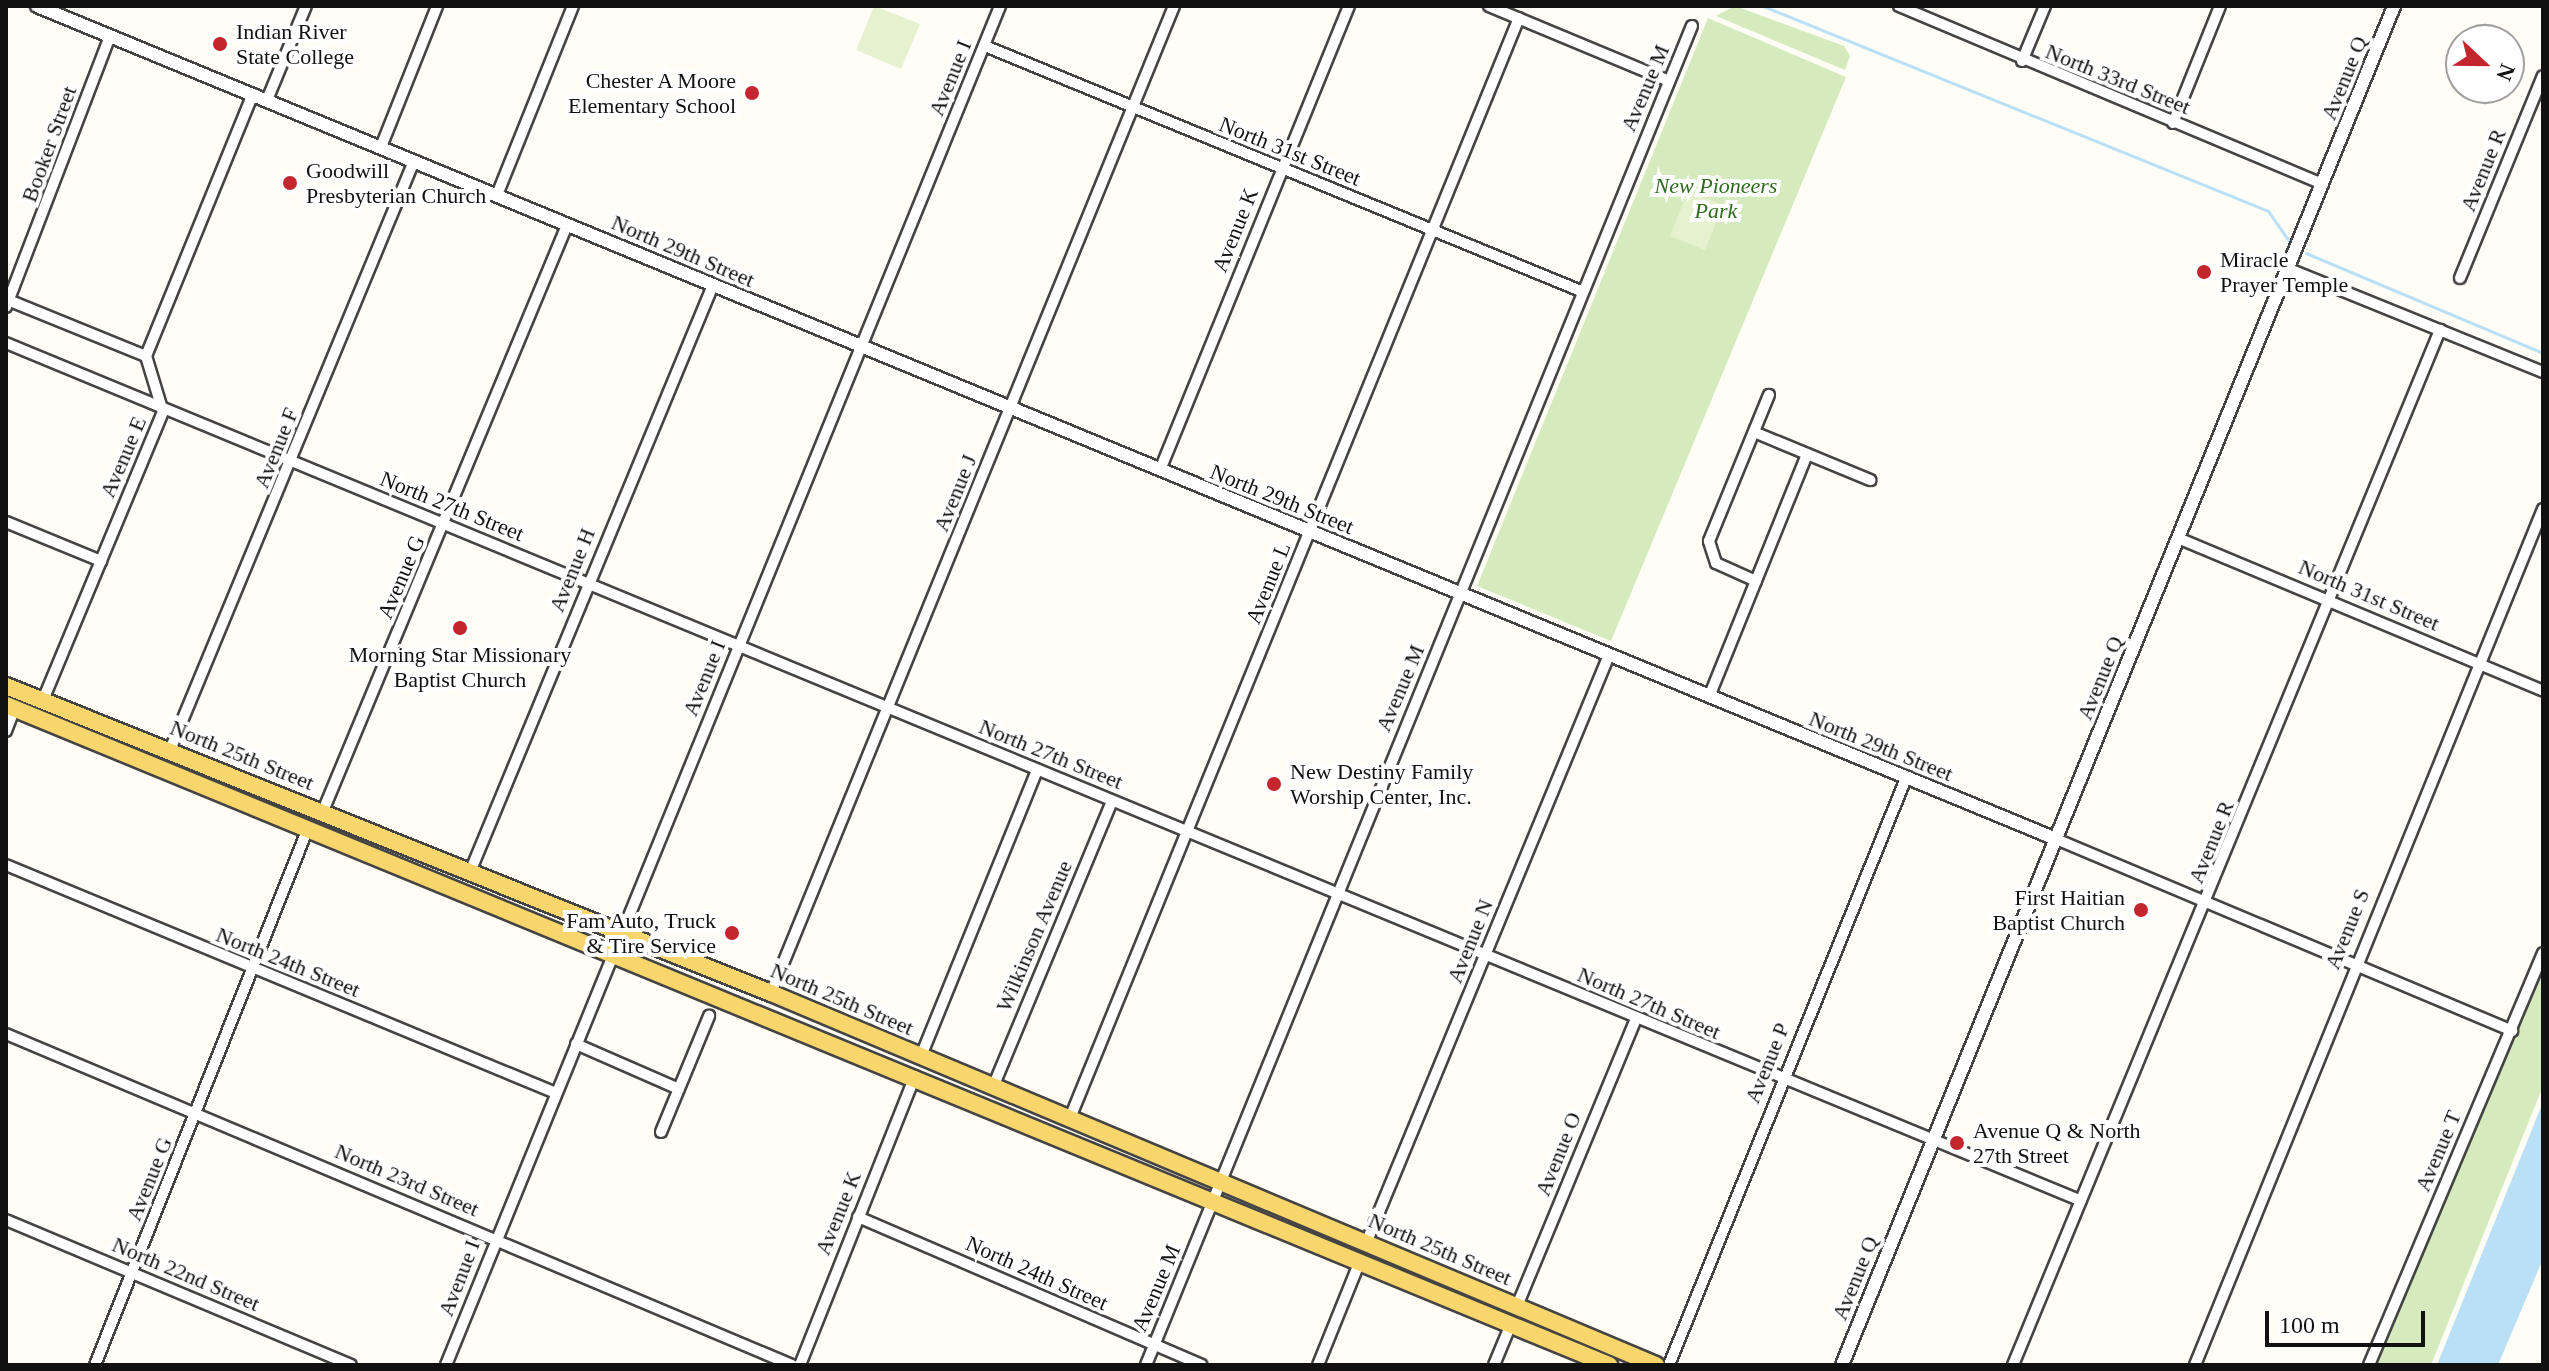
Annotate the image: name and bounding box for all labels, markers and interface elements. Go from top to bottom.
place label: Indian River State College [236,18,354,70]
north arrow [2445,24,2525,104]
street label: Avenue Q [2315,32,2373,124]
marker: Indian River State College [211,35,229,53]
street label: Avenue I [923,36,977,120]
street label: North 33rd Street [2042,38,2194,120]
street label: Avenue M [1615,41,1675,135]
text: N [2491,60,2520,84]
place label: Chester A Moore Elementary School [568,67,736,118]
street label: Booker Street [16,82,82,206]
marker: Chester A Moore Elementary School [743,84,761,102]
street label: North 31st Street [1215,111,1365,191]
street label: Avenue R [2454,125,2512,215]
place label: Goodwill Presbyterian Church [306,157,486,208]
park label: New Pioneers Park [1655,172,1777,224]
marker: Goodwill Presbyterian Church [281,174,299,192]
street label: Avenue K [1206,184,1264,276]
street label: North 29th Street [608,209,758,293]
place label: Miracle Prayer Temple [2220,246,2349,298]
marker: Miracle Prayer Temple [2195,263,2213,281]
street label: Avenue F [248,404,304,492]
street label: Avenue E [94,412,152,502]
street label: Avenue J [928,451,982,535]
street label: North 29th Street [1206,458,1358,540]
street label: North 27th Street [376,465,528,547]
street label: Avenue H [543,524,601,616]
street label: Avenue G [372,531,430,623]
street label: Avenue L [1240,538,1296,628]
street label: North 31st Street [2295,553,2443,637]
marker: Morning Star Missionary Baptist Church [451,619,469,637]
street label: Avenue Q [2071,632,2129,724]
street label: Avenue I [677,636,731,720]
place label: Morning Star Missionary Baptist Church [349,641,571,692]
street label: Avenue M [1370,641,1430,735]
street label: North 29th Street [1805,705,1957,787]
street label: North 27th Street [975,713,1127,795]
street label: North 25th Street [166,714,318,796]
place label: New Destiny Family Worship Center, Inc. [1290,758,1473,810]
marker: New Destiny Family Worship Center, Inc. [1265,775,1283,793]
street label: Avenue R [2182,797,2240,887]
street label: Wilkinson Avenue [990,856,1078,1016]
place label: First Haitian Baptist Church [1992,884,2125,936]
street label: Avenue S [2319,885,2375,973]
street label: Avenue N [1441,895,1499,987]
marker: First Haitian Baptist Church [2132,901,2150,919]
place label: Fam Auto, Truck & Tire Service [565,907,716,958]
street label: North 24th Street [212,921,364,1003]
marker: Fam Auto, Truck & Tire Service [723,924,741,942]
street label: North 25th Street [767,957,917,1041]
street label: North 27th Street [1574,961,1724,1045]
street label: Avenue P [1739,1019,1795,1107]
street label: Avenue T [2409,1106,2467,1196]
street label: Avenue O [1529,1108,1587,1200]
place label: Avenue Q & North 27th Street [1973,1117,2141,1168]
street label: Avenue G [120,1133,178,1225]
marker: Avenue Q & North 27th Street [1948,1134,1966,1152]
street label: North 23rd Street [331,1138,483,1222]
street label: Avenue K [809,1167,867,1259]
street label: North 25th Street [1365,1207,1515,1291]
street label: North 24th Street [962,1230,1112,1316]
street label: North 22nd Street [108,1231,264,1317]
street label: Avenue Q [1826,1232,1884,1324]
street label: Avenue I [432,1236,486,1320]
street label: Avenue M [1126,1241,1186,1335]
scale bar [2269,1295,2429,1345]
text: 100 m [2279,1312,2340,1338]

